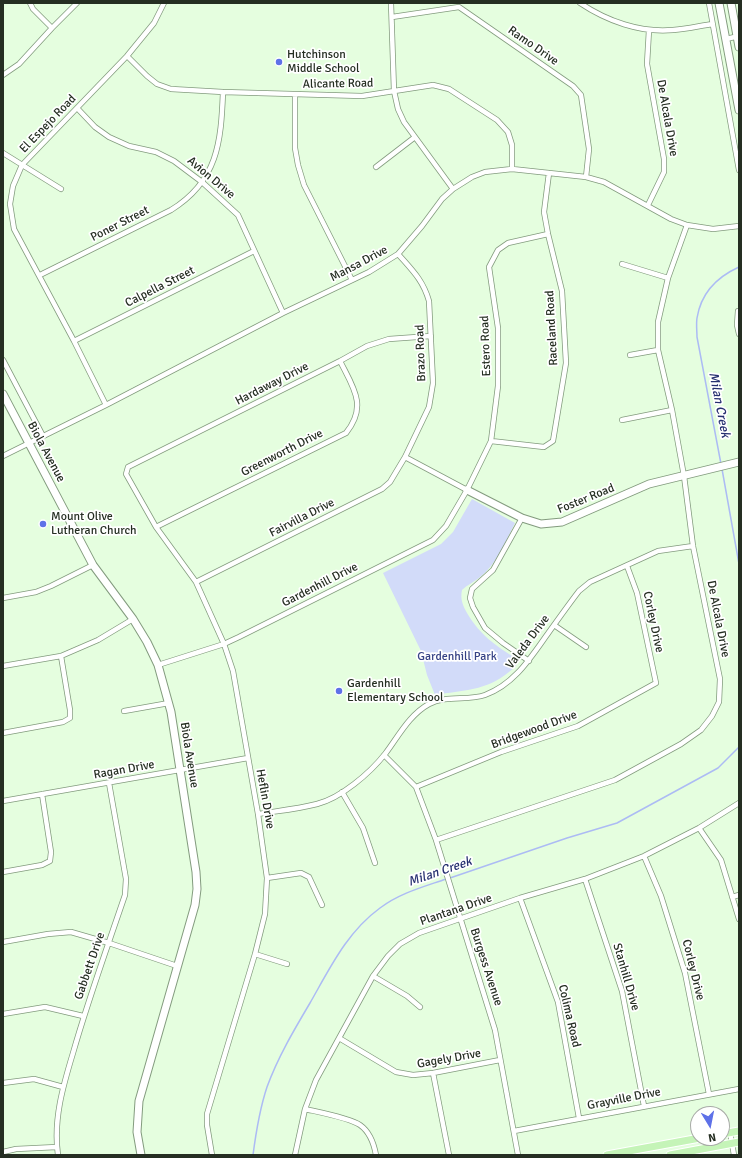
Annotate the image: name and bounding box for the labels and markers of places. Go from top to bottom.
place label: Hutchinson Middle School [287,48,360,76]
marker: Hutchinson Middle School [274,57,284,67]
place label: Mount Olive Lutheran Church [51,510,137,538]
marker: Mount Olive Lutheran Church [38,519,48,529]
place label: Gardenhill Elementary School [347,677,443,705]
marker: Gardenhill Elementary School [334,686,344,696]

